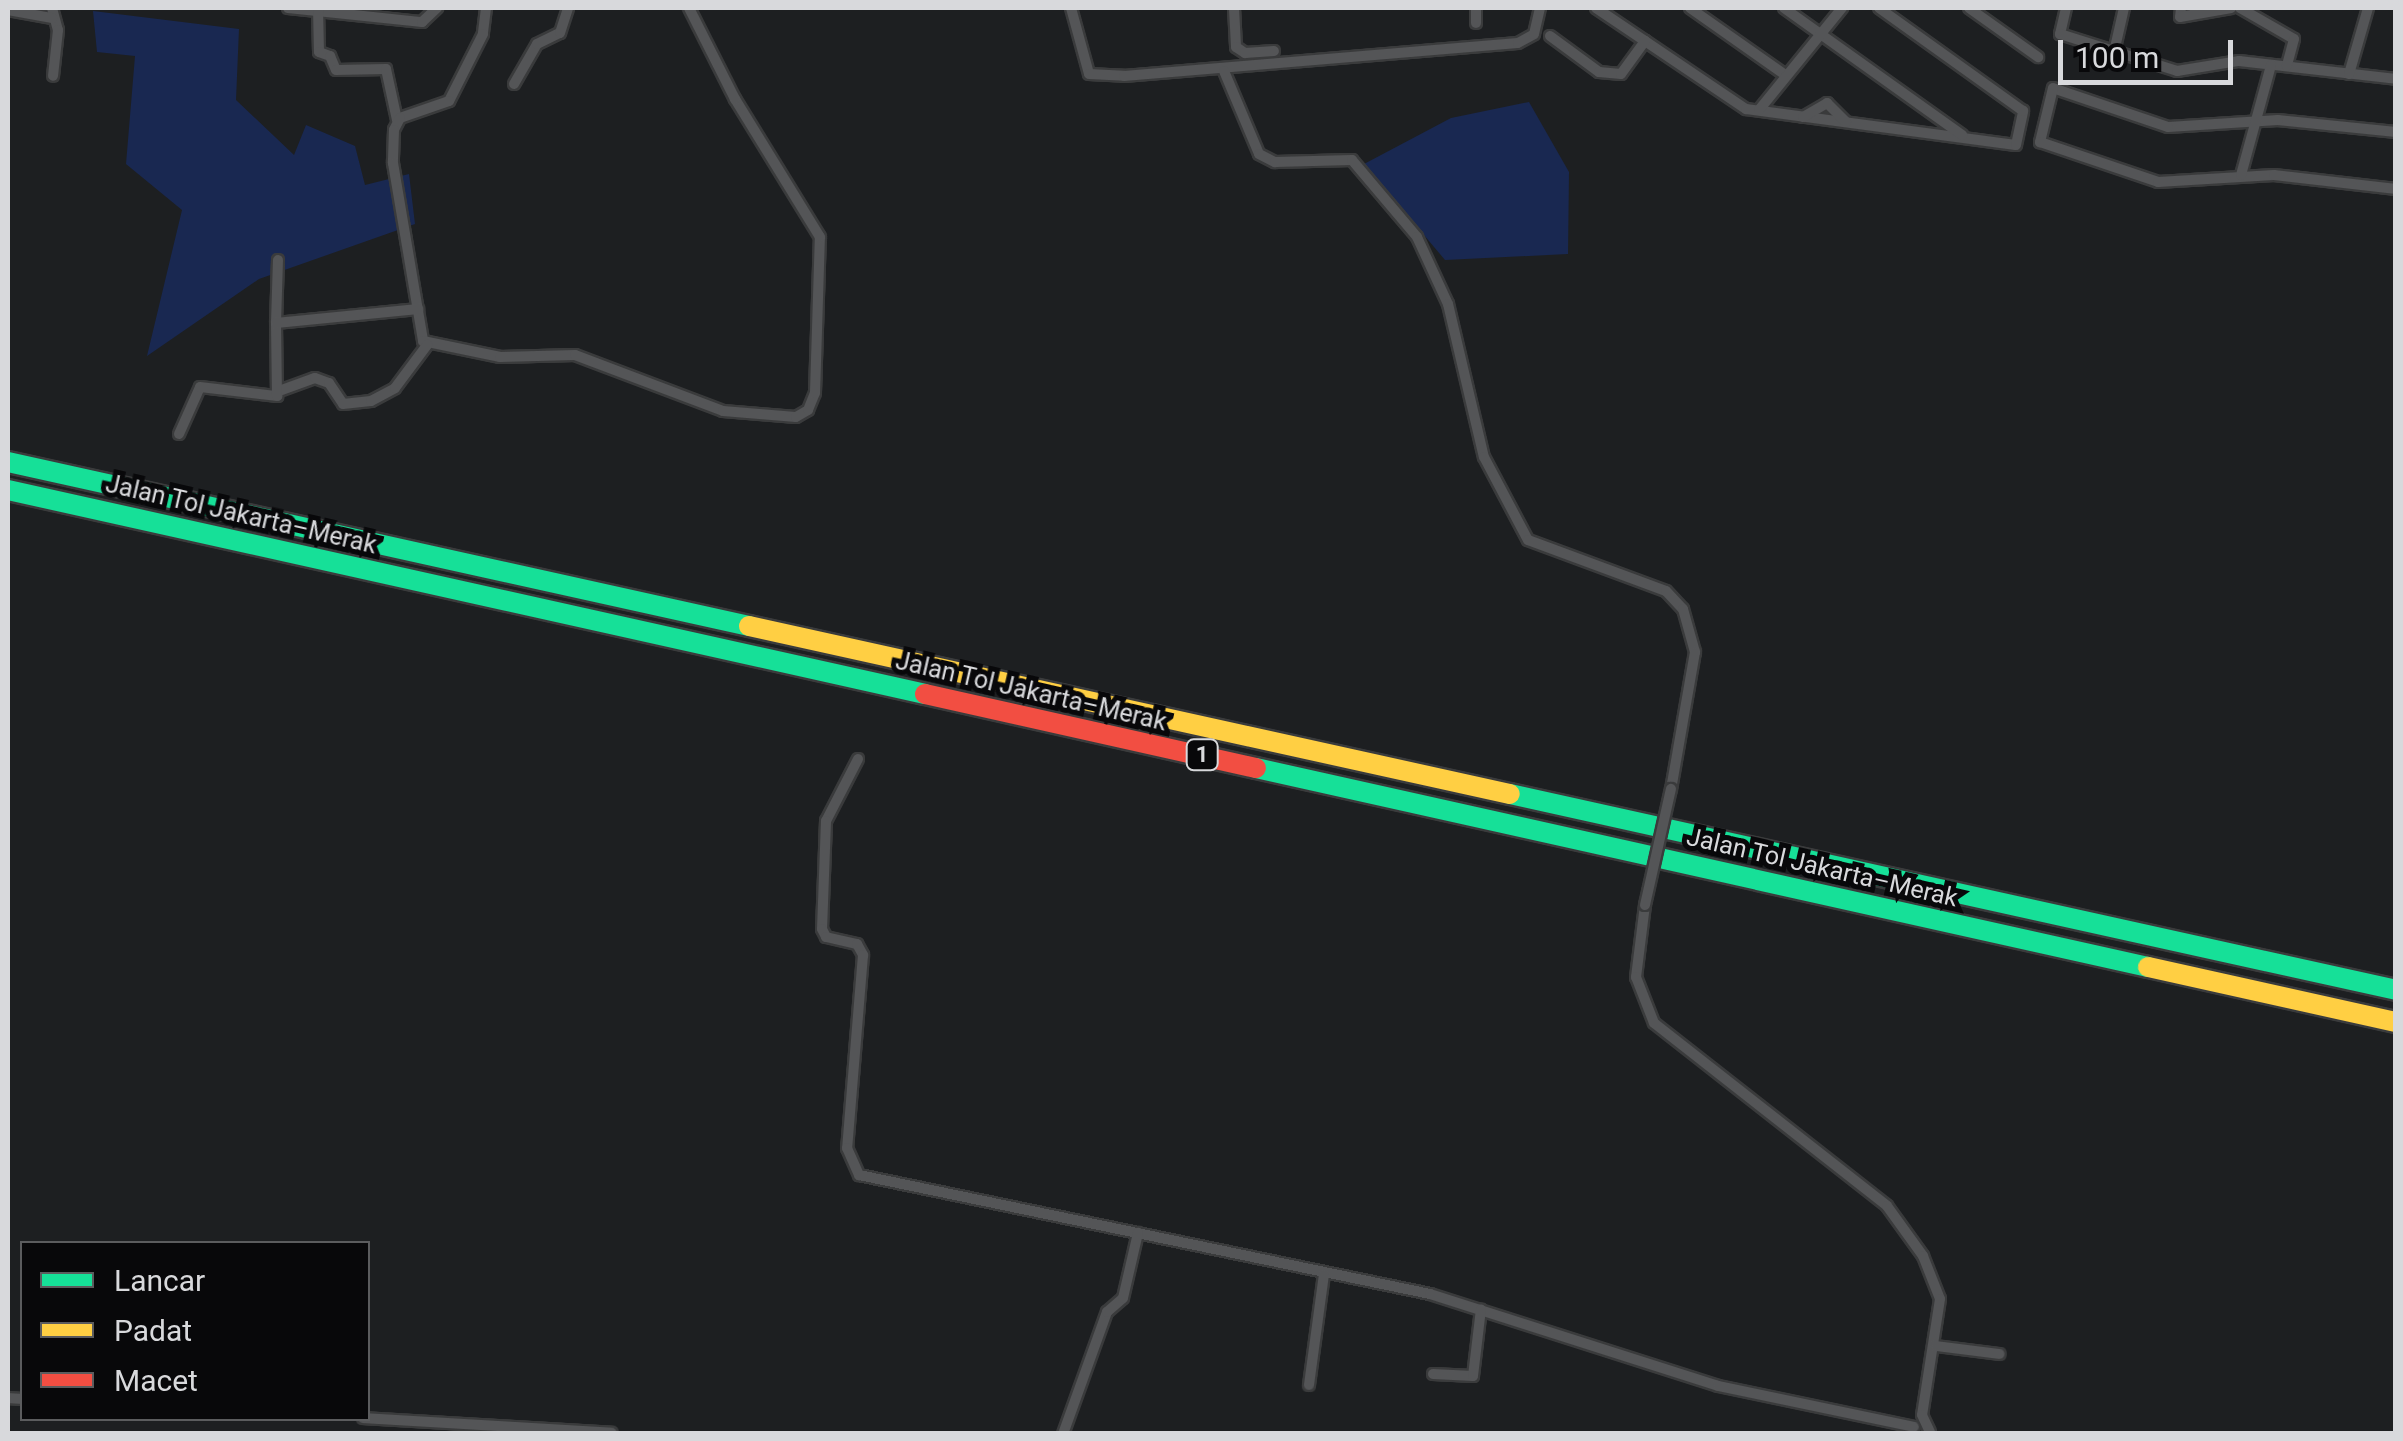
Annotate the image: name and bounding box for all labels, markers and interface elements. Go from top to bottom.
scale bar [2063,20,2238,82]
text: 100 m [2075,40,2159,75]
street label: Jalan Tol Jakarta–Merak [102,469,380,561]
street label: Jalan Tol Jakarta–Merak [892,646,1170,738]
road number: 1 [1184,738,1220,772]
street label: Jalan Tol Jakarta–Merak [1683,822,1961,914]
legend [20,1241,370,1421]
text: Lancar [114,1263,205,1298]
text: Padat [114,1313,192,1348]
text: Macet [114,1363,198,1398]

